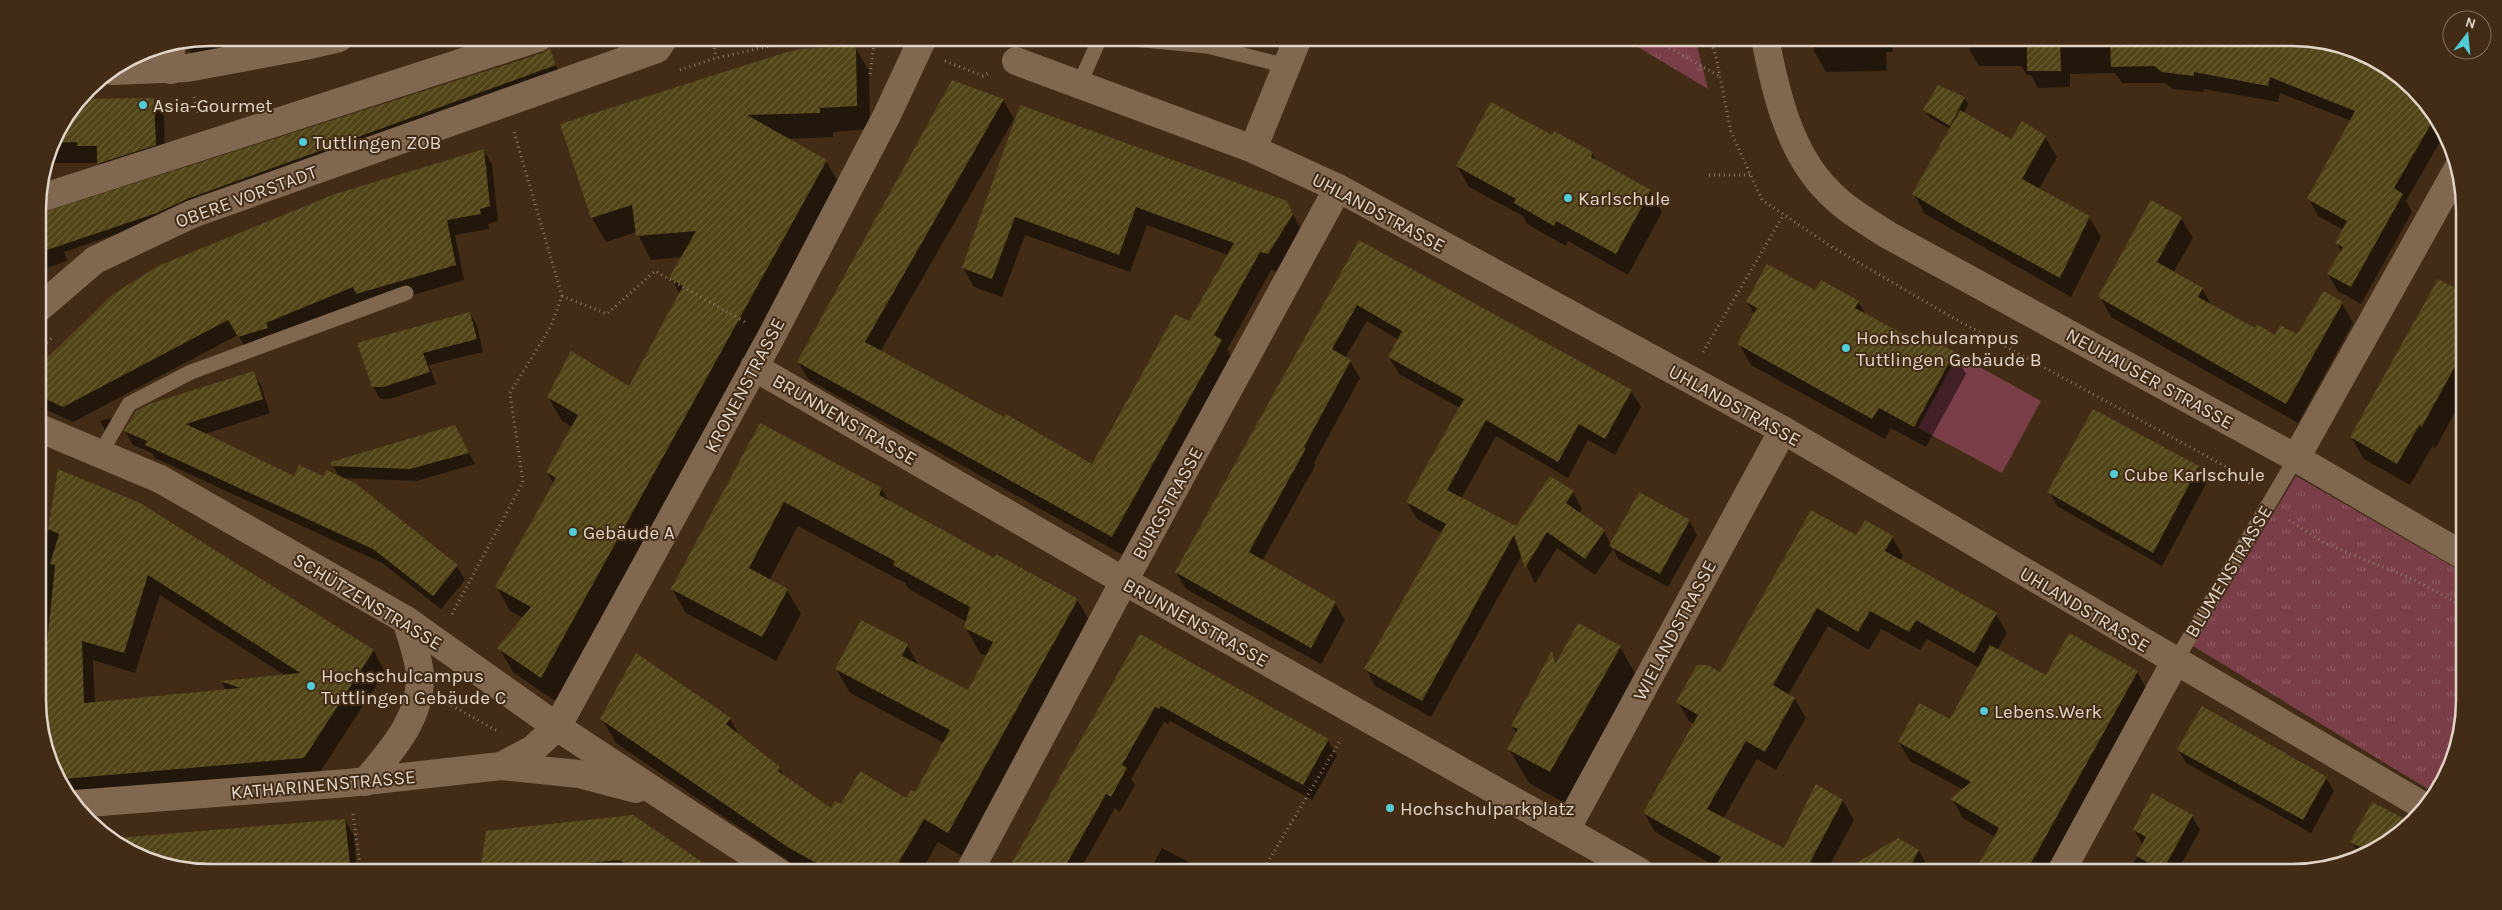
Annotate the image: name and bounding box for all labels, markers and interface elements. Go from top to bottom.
north arrow [2442,10,2492,60]
text: N [2463,13,2478,33]
place label: Asia-Gourmet [153,95,272,117]
marker: Asia-Gourmet [137,99,149,111]
place label: Tuttlingen ZOB [313,132,441,154]
marker: Tuttlingen ZOB [297,136,309,148]
street label: OBERE VORSTADT [172,161,321,233]
street label: UHLANDSTRASSE [1308,169,1449,257]
place label: Karlschule [1578,188,1670,210]
marker: Karlschule [1562,192,1574,204]
street label: KRONENSTRASSE [700,314,790,457]
street label: NEUHAUSER STRASSE [2062,324,2237,434]
place label: Hochschulcampus Tuttlingen Gebäude B [1856,327,2041,371]
marker: Hochschulcampus Tuttlingen Gebäude B [1840,342,1852,354]
street label: UHLANDSTRASSE [1665,360,1804,451]
street label: BRUNNENSTRASSE [769,370,920,470]
street label: BURGSTRASSE [1128,443,1208,564]
place label: Cube Karlschule [2124,464,2265,486]
marker: Cube Karlschule [2108,468,2120,480]
street label: BLUMENSTRASSE [2181,502,2277,641]
place label: Gebäude A [583,522,675,544]
marker: Gebäude A [567,526,579,538]
street label: SCHÜTZENSTRASSE [289,549,446,655]
street label: WIELANDSTRASSE [1629,557,1721,704]
street label: UHLANDSTRASSE [2016,562,2153,657]
street label: BRUNNENSTRASSE [1119,574,1272,672]
place label: Hochschulcampus Tuttlingen Gebäude C [321,665,506,709]
marker: Hochschulcampus Tuttlingen Gebäude C [305,680,317,692]
place label: Lebens.Werk [1994,701,2102,723]
marker: Lebens.Werk [1978,705,1990,717]
street label: KATHARINENSTRASSE [230,766,417,804]
place label: Hochschulparkplatz [1400,798,1575,820]
marker: Hochschulparkplatz [1384,802,1396,814]

